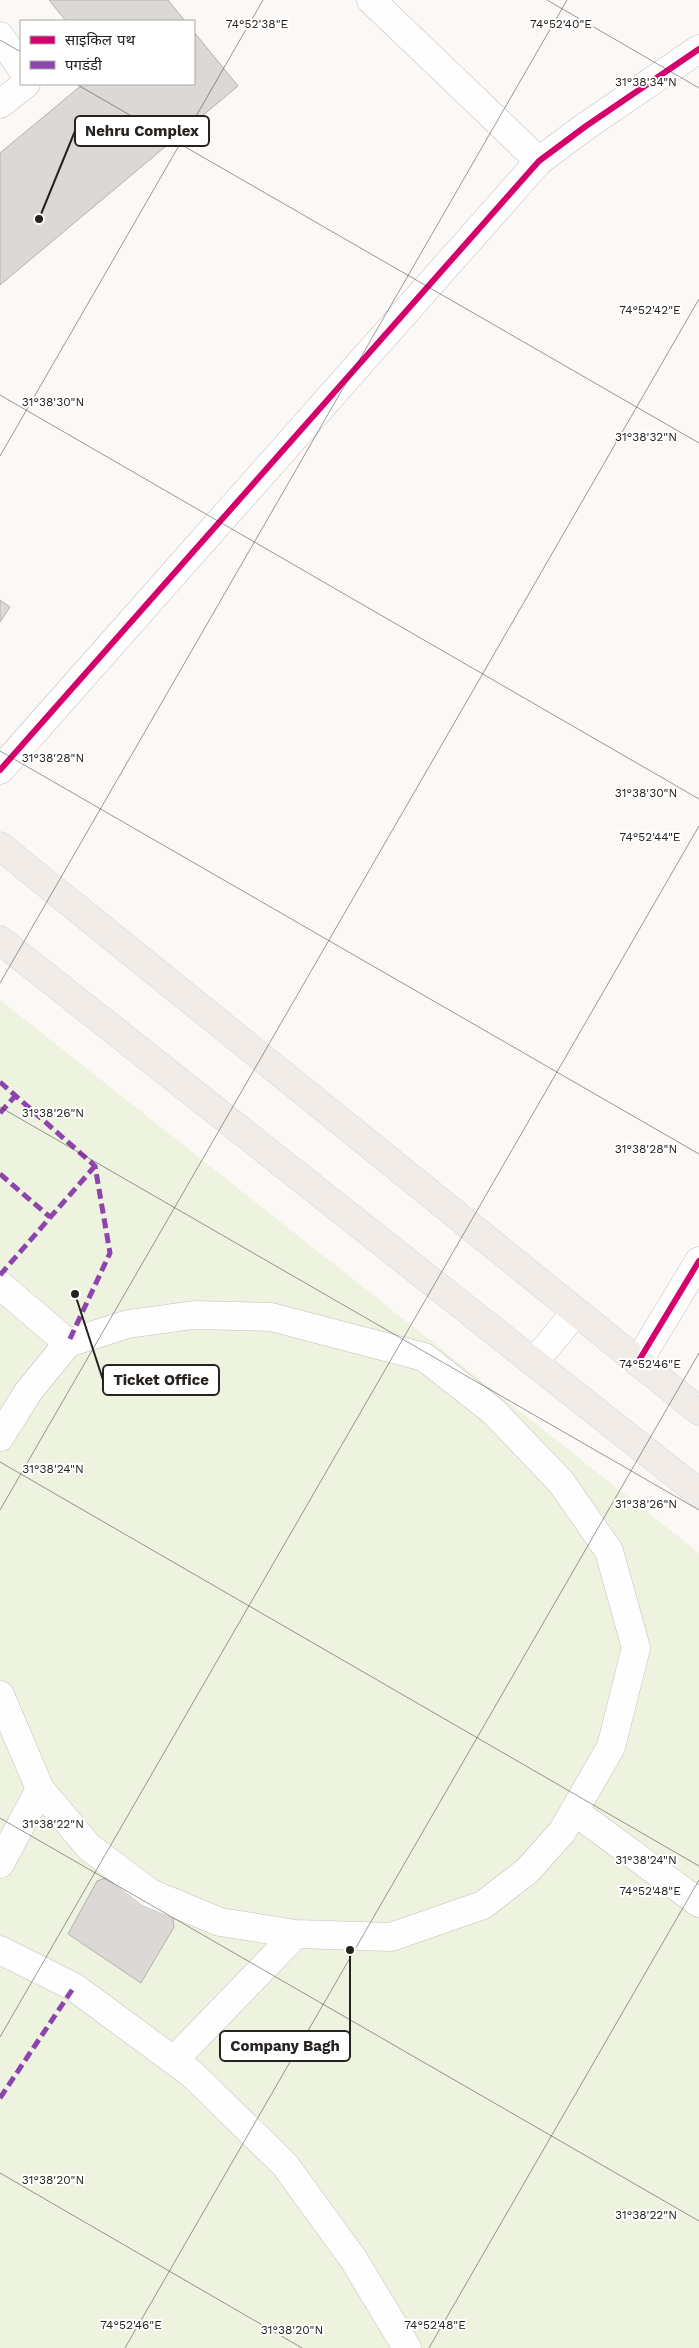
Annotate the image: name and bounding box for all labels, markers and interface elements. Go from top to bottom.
text: 74°52'38"E [226,17,289,31]
text: 74°52'40"E [530,17,592,31]
legend [20,20,195,85]
text: साइकिल पथ [65,31,136,49]
text: पगडंडी [65,56,103,74]
text: 31°38'34"N [615,75,677,89]
callout: Nehru Complex [75,116,209,146]
text: Nehru Complex [85,122,199,140]
text: 74°52'42"E [619,303,681,317]
text: 31°38'30"N [22,395,84,409]
text: 31°38'32"N [615,430,677,444]
text: 31°38'28"N [22,751,84,765]
text: 31°38'30"N [615,786,677,800]
text: 74°52'44"E [619,830,681,844]
text: 31°38'26"N [22,1106,84,1120]
text: 31°38'28"N [615,1142,677,1156]
text: 74°52'46"E [619,1357,681,1371]
callout: Ticket Office [103,1365,219,1395]
text: Ticket Office [113,1371,209,1389]
text: 31°38'24"N [22,1462,84,1476]
text: 31°38'26"N [615,1497,677,1511]
text: 31°38'22"N [22,1817,84,1831]
text: 31°38'24"N [615,1853,677,1867]
text: 74°52'48"E [619,1884,681,1898]
callout: Company Bagh [220,2031,350,2061]
text: Company Bagh [230,2037,340,2055]
text: 31°38'20"N [22,2173,84,2187]
text: 31°38'22"N [615,2208,677,2222]
text: 74°52'46"E [100,2318,162,2332]
text: 74°52'48"E [404,2318,466,2332]
text: 31°38'20"N [261,2323,323,2337]

